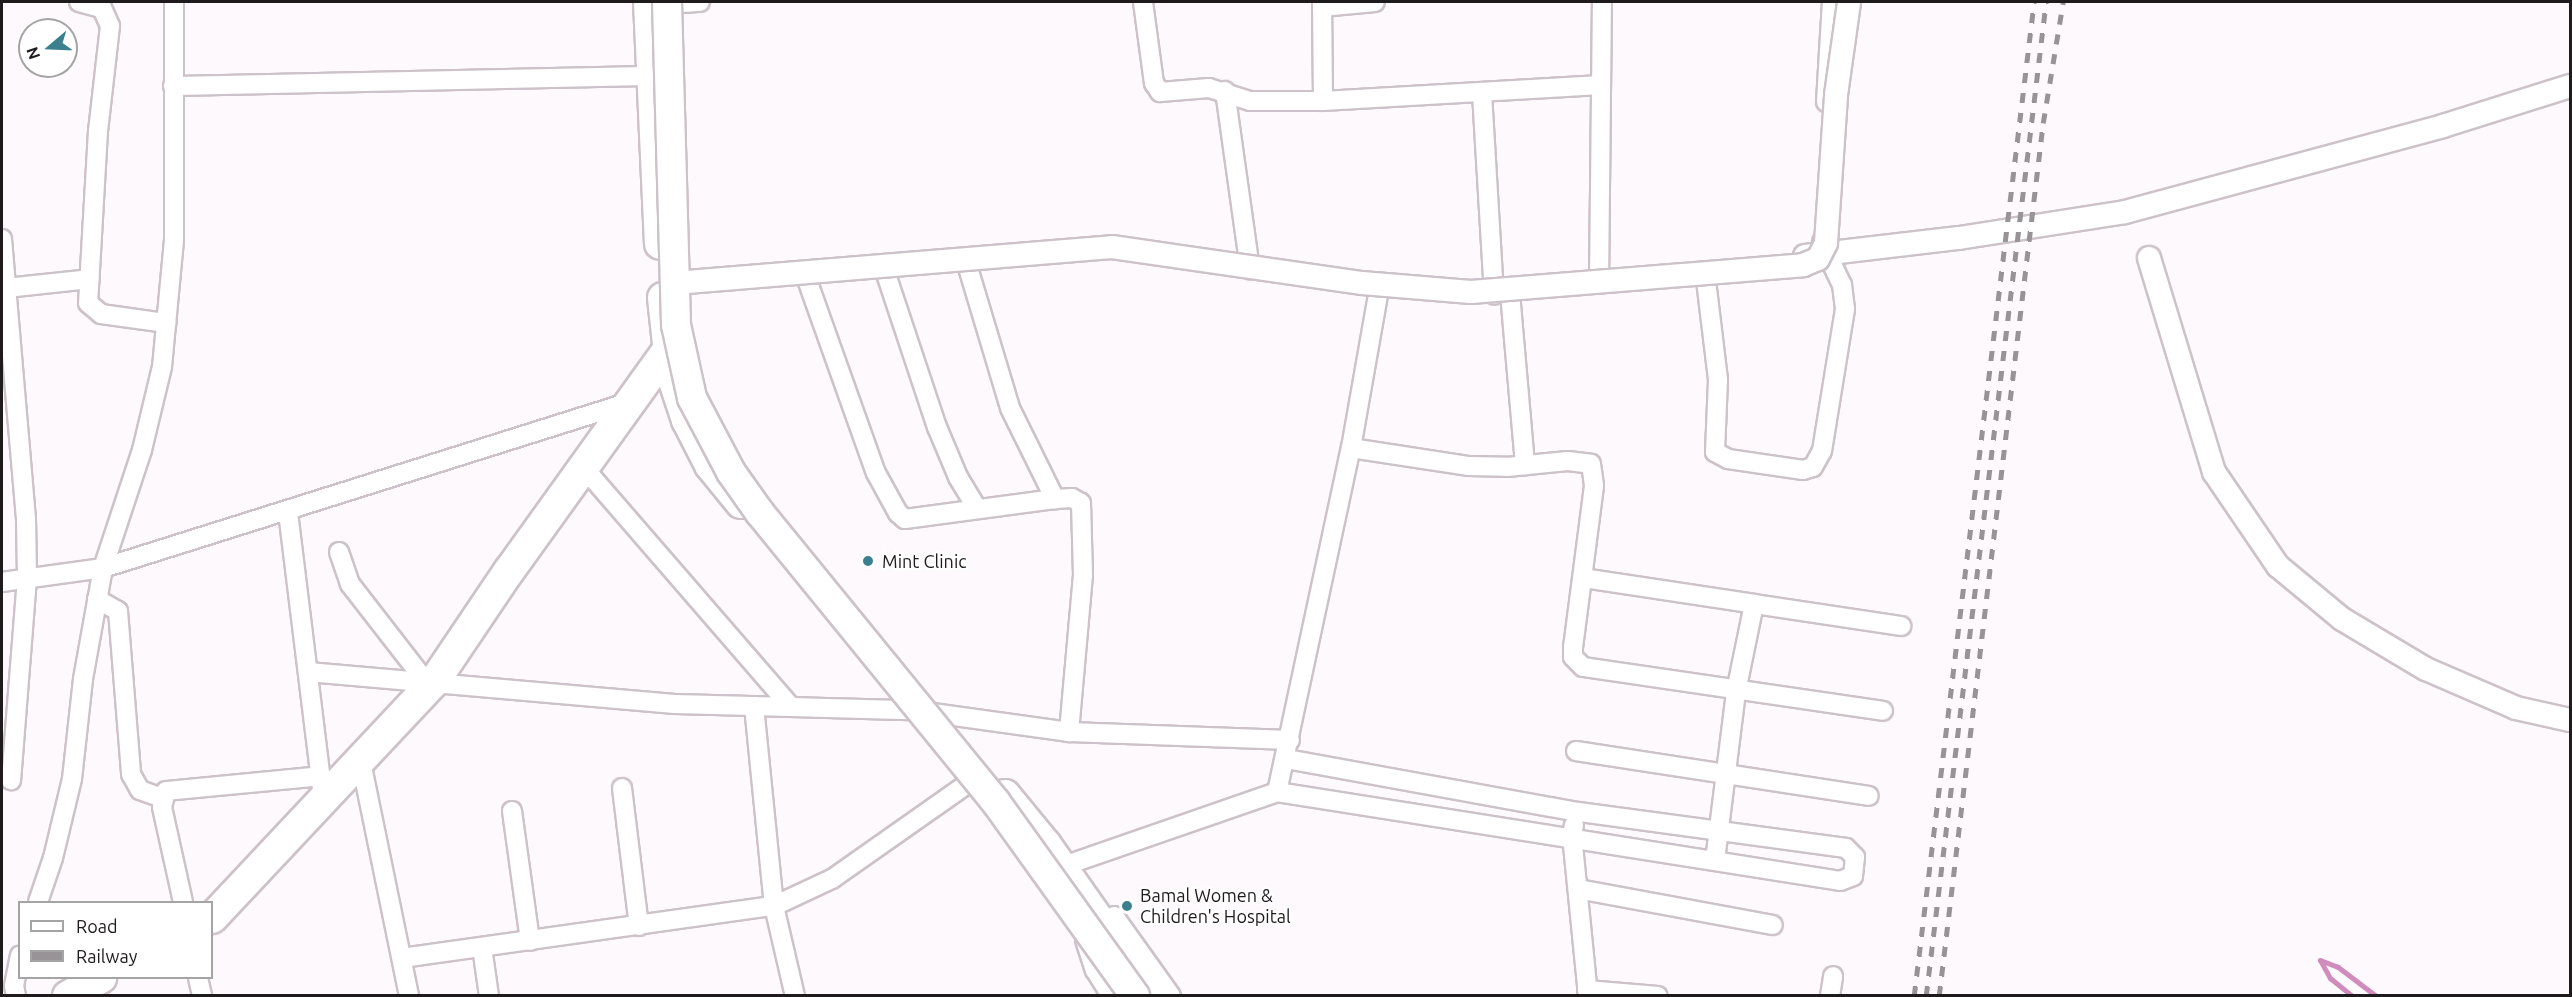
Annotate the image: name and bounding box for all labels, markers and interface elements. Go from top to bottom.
north arrow [18,18,78,78]
text: N [22,45,43,62]
place label: Mint Clinic [882,550,967,572]
marker: Mint Clinic [859,552,877,570]
place label: Bamal Women & Children's Hospital [1140,885,1291,928]
marker: Bamal Women & Children's Hospital [1118,897,1136,915]
legend [18,901,213,979]
text: Road [76,916,118,936]
text: Railway [76,946,137,966]

